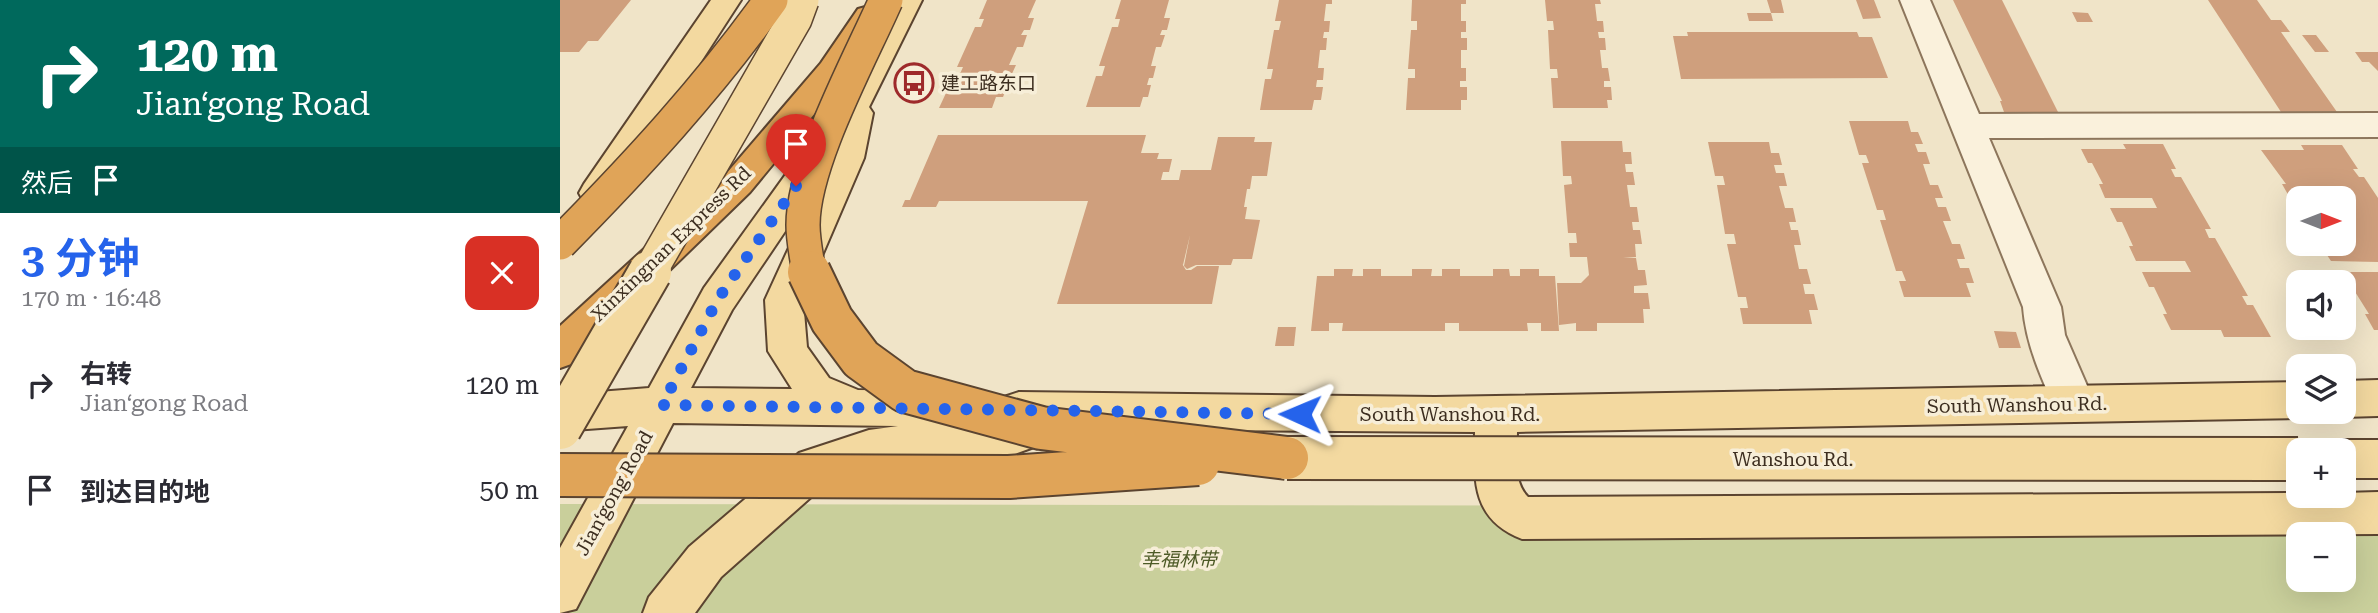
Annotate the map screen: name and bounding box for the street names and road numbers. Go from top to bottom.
street label: Xinxingnan Express Rd [586,162,756,326]
street label: South Wanshou Rd. [1927,392,2107,418]
street label: South Wanshou Rd. [1360,403,1540,426]
street label: Jian‘gong Road [570,427,658,559]
street label: Wanshou Rd. [1733,448,1853,471]

